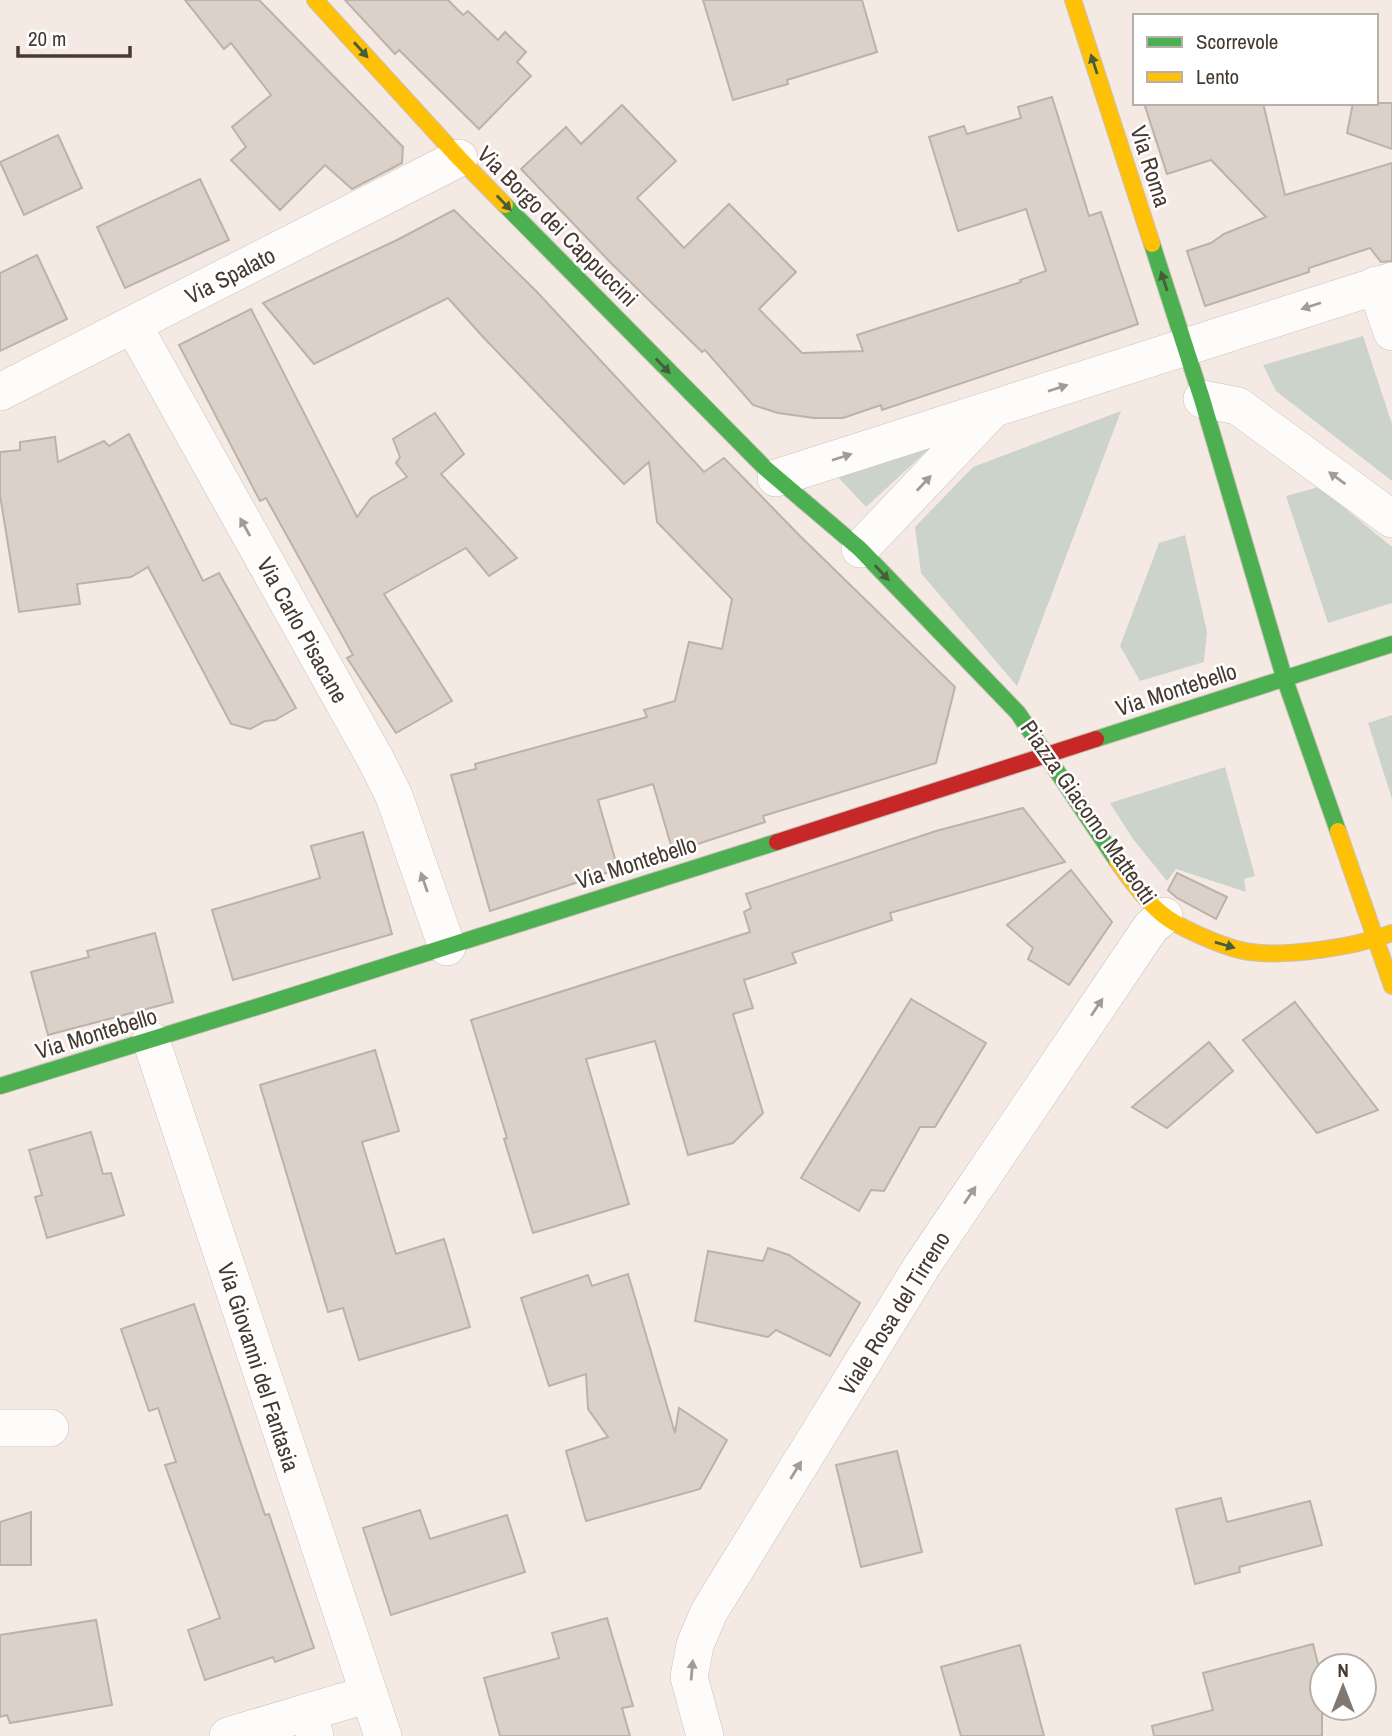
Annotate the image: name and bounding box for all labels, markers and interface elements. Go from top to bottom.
scale bar [18,14,130,58]
legend [1133,14,1378,105]
text: 20 m [28,24,66,53]
text: Scorrevole [1196,27,1278,56]
one-way arrow [353,42,368,59]
one-way arrow [1088,54,1099,75]
text: Lento [1196,62,1239,91]
street label: Via Roma [1123,121,1179,211]
street label: Via Borgo dei Cappuccini [471,139,645,313]
one-way arrow [495,195,512,211]
street label: Via Spalato [180,239,280,311]
one-way arrow [1158,270,1169,291]
one-way arrow [1300,301,1321,311]
one-way arrow [655,357,671,374]
one-way arrow [1048,383,1069,393]
one-way arrow [831,451,852,462]
one-way arrow [1328,471,1346,485]
one-way arrow [916,475,932,492]
one-way arrow [239,517,251,536]
street label: Via Carlo Pisacane [250,552,356,708]
one-way arrow [873,564,889,581]
street label: Via Montebello [1112,655,1240,723]
street label: Piazza Giacomo Matteotti [1014,714,1164,910]
street label: Via Montebello [572,828,700,896]
one-way arrow [418,872,429,893]
one-way arrow [1215,940,1237,951]
one-way arrow [1090,998,1104,1016]
street label: Via Montebello [31,1000,161,1066]
one-way arrow [963,1185,976,1205]
street label: Viale Rosa del Tirreno [831,1225,957,1401]
street label: Via Giovanni del Fantasia [211,1259,308,1476]
one-way arrow [789,1461,802,1480]
north arrow [1308,1652,1378,1722]
text: N [1337,1657,1349,1683]
one-way arrow [686,1659,697,1681]

